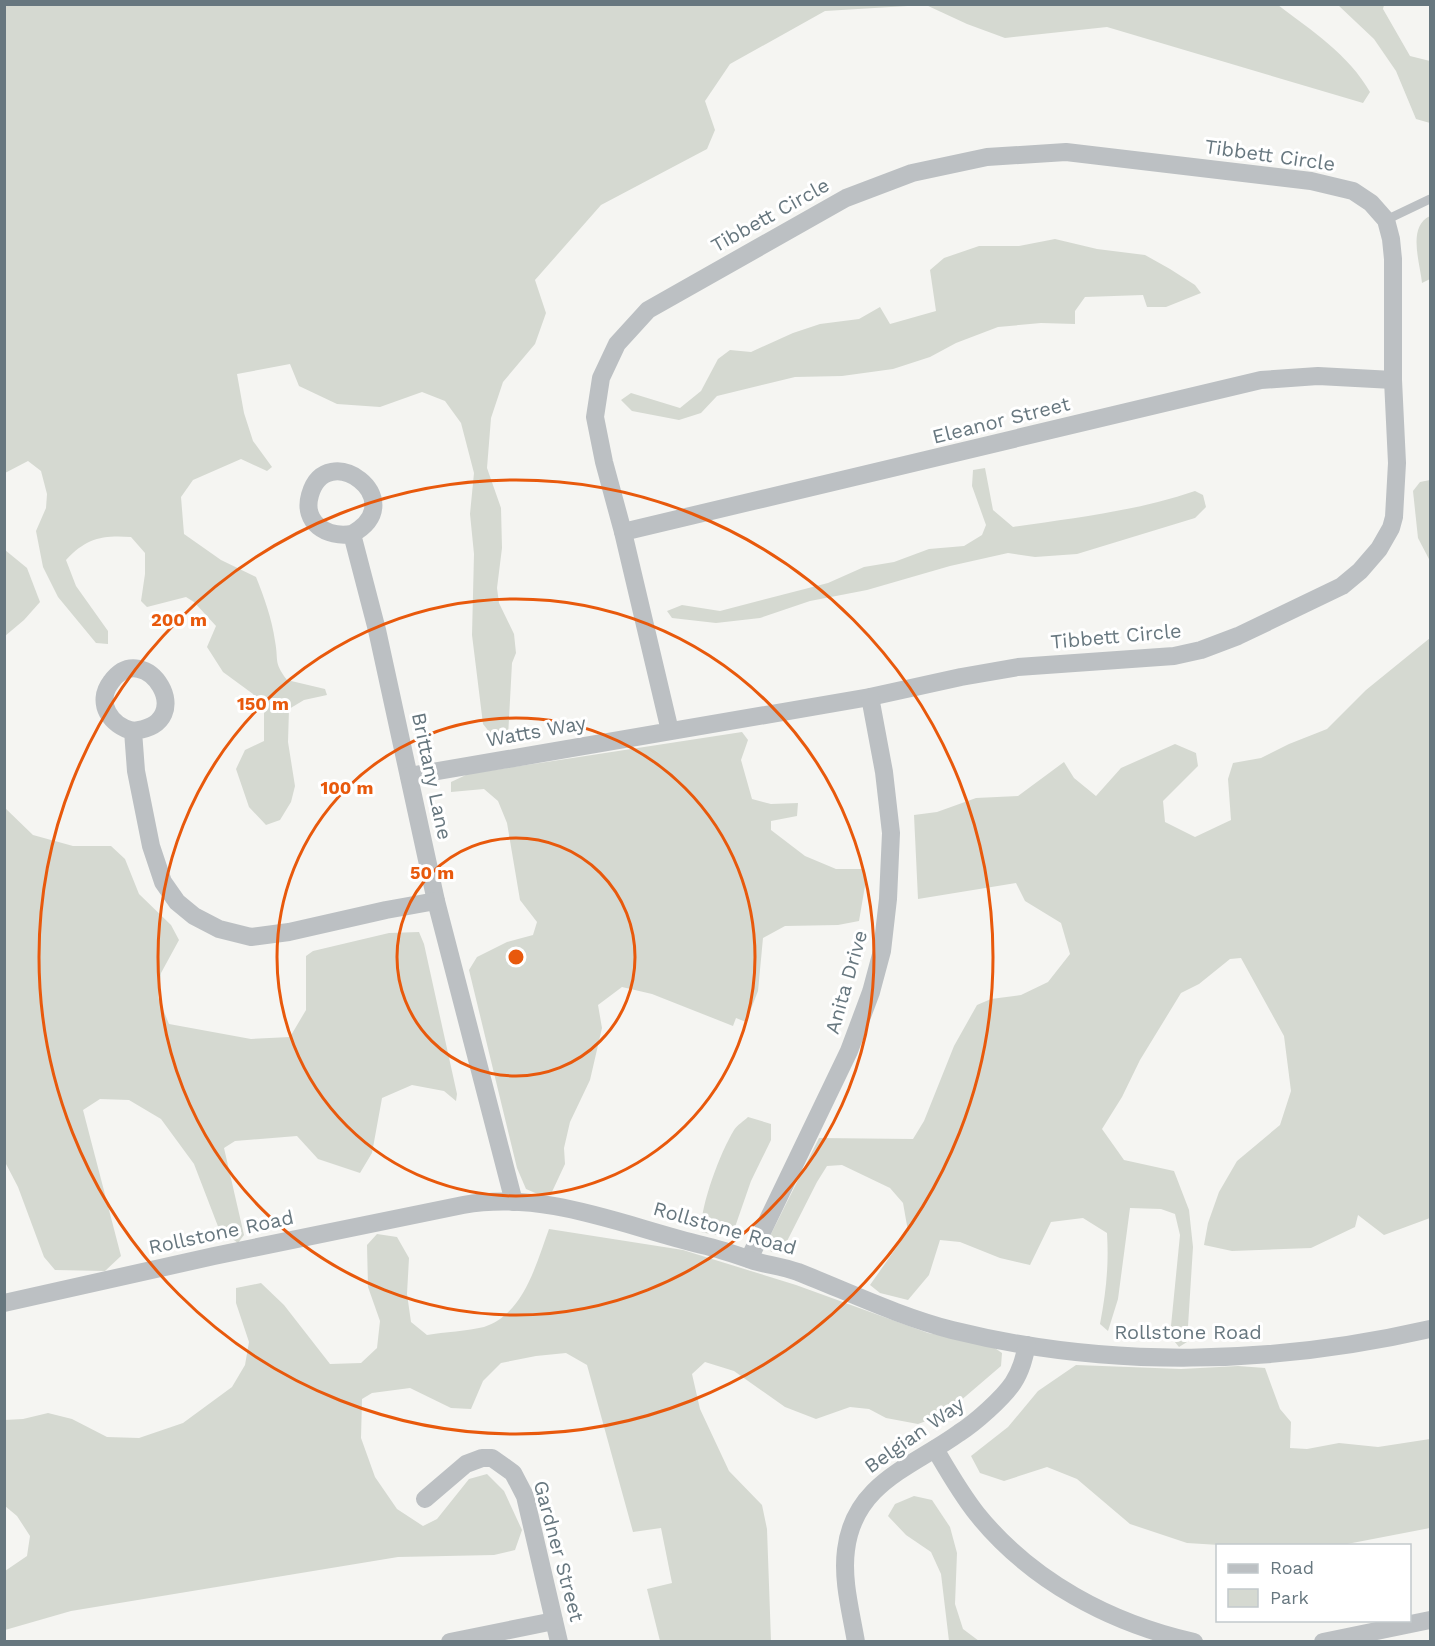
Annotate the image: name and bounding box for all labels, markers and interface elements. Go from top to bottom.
street label: Tibbett Circle [1203,134,1337,176]
street label: Tibbett Circle [707,173,833,257]
street label: Eleanor Street [930,391,1073,449]
text: 200 m [151,609,207,630]
street label: Tibbett Circle [1049,618,1183,654]
text: 150 m [237,693,289,714]
street label: Brittany Lane [407,710,457,842]
street label: Watts Way [484,710,589,752]
text: 100 m [320,777,374,798]
text: 50 m [410,862,454,883]
street label: Anita Drive [820,927,872,1037]
centre of rings [506,947,526,967]
street label: Rollstone Road [651,1196,799,1260]
street label: Rollstone Road [146,1205,296,1259]
street label: Rollstone Road [1114,1320,1262,1344]
street label: Belgian Way [860,1391,969,1478]
street label: Gardner Street [529,1478,589,1625]
legend [1216,1544,1411,1622]
text: Road [1270,1557,1314,1578]
text: Park [1270,1587,1309,1608]

